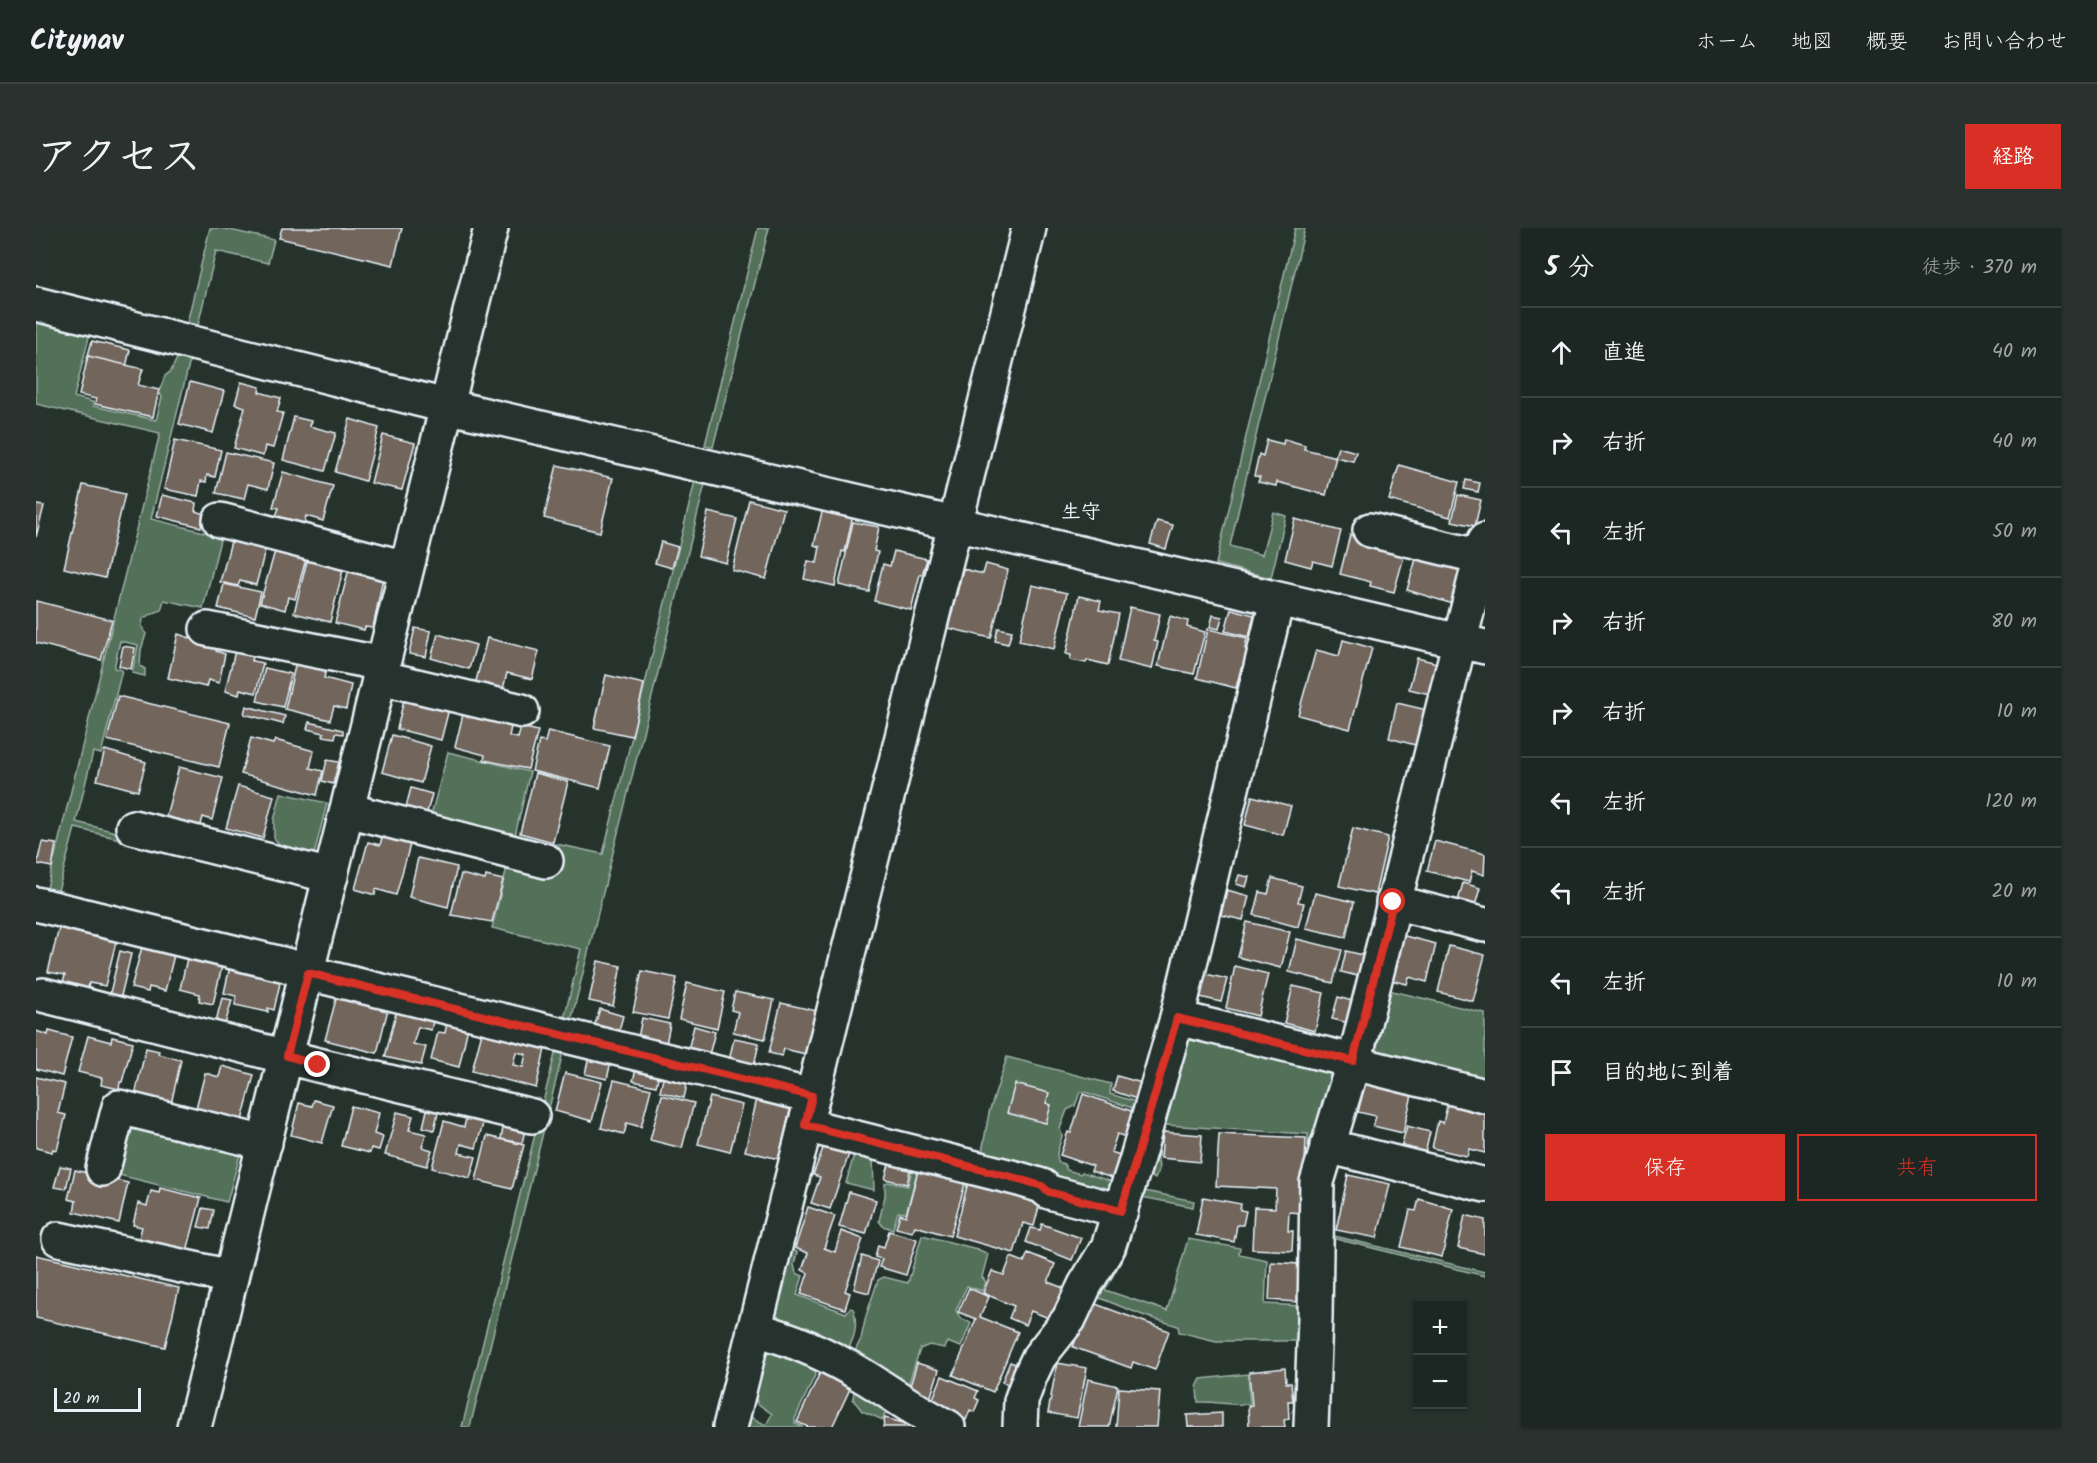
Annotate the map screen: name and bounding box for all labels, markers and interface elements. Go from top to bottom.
text: Citynav [30,19,123,64]
text: ホーム [1696,26,1758,59]
text: 地図 [1791,26,1833,59]
text: 概要 [1866,26,1908,59]
text: お問い合わせ [1941,26,2067,59]
button: 経路 [1965,124,2061,189]
text: アクセス [36,125,201,192]
text: 5 分 [1545,247,1594,289]
text: 徒歩 · 370 m [1922,252,2037,284]
icon: ahead [1545,336,1578,369]
text: 直進 [1602,336,1646,371]
text: 40 m [1992,336,2037,368]
icon: right [1545,426,1578,459]
text: 右折 [1602,426,1646,461]
text: 40 m [1992,426,2037,458]
district label: 生守 [1061,497,1101,529]
icon: left [1545,516,1578,549]
text: 左折 [1602,516,1646,551]
text: 50 m [1992,516,2037,548]
icon: right [1545,606,1578,639]
text: 右折 [1602,606,1646,641]
text: 80 m [1991,606,2037,638]
icon: right [1545,696,1578,729]
text: 右折 [1602,696,1646,731]
text: 10 m [1997,696,2037,728]
icon: left [1545,786,1578,819]
text: 左折 [1602,786,1646,821]
text: 120 m [1985,786,2037,818]
icon: left [1545,876,1578,909]
text: 左折 [1602,876,1646,911]
text: 20 m [1991,876,2037,908]
route start [1379,888,1405,914]
icon: left [1545,966,1578,999]
text: 左折 [1602,966,1646,1001]
text: 10 m [1997,966,2037,998]
route end [304,1051,330,1077]
icon: arrive [1545,1056,1578,1089]
text: 目的地に到着 [1602,1056,1734,1091]
button: 保存 [1545,1134,1785,1201]
button: 共有 [1797,1134,2037,1201]
map controls [1413,1301,1467,1409]
button: + [1413,1301,1467,1355]
button: − [1413,1355,1467,1409]
scale bar [54,1385,141,1412]
text: 20 m [63,1386,99,1411]

